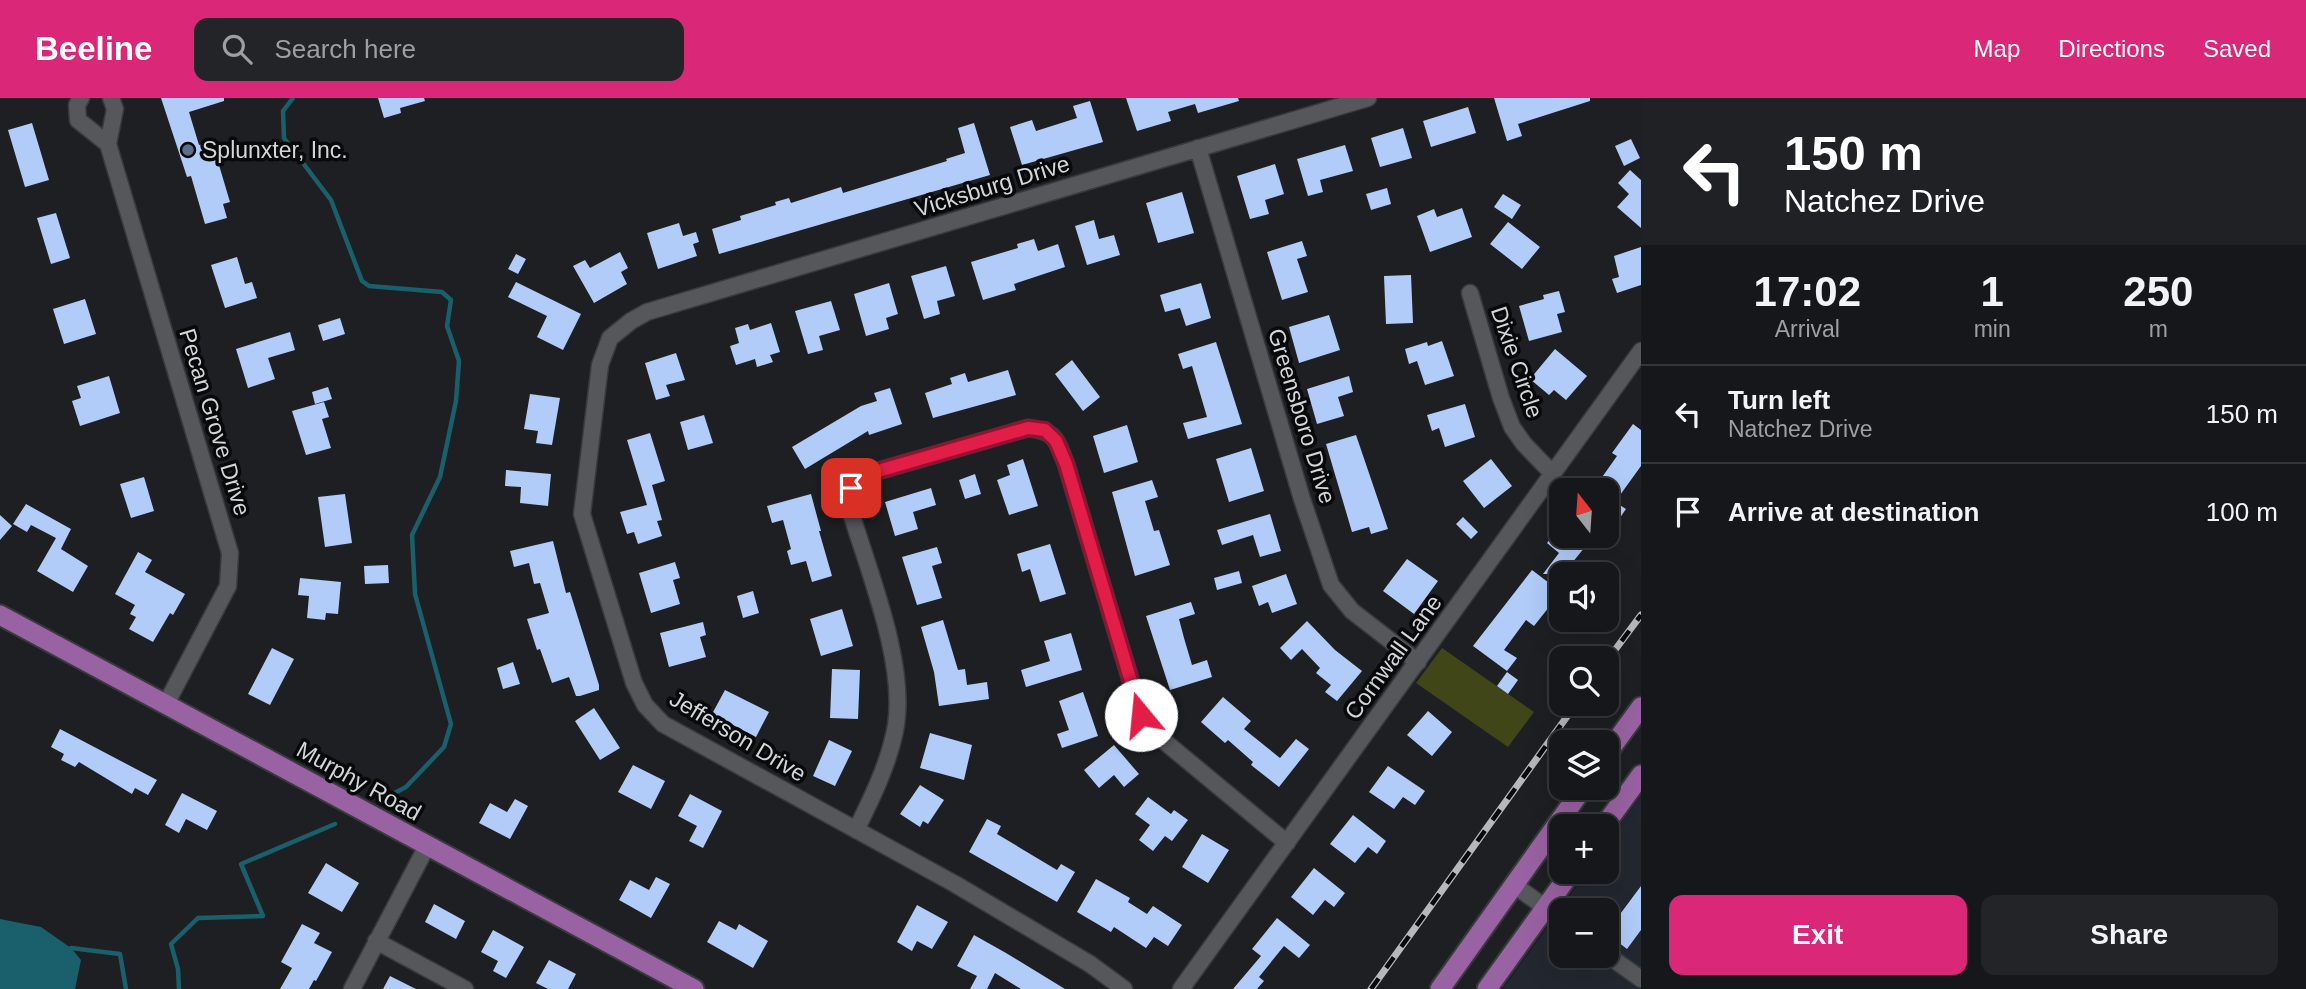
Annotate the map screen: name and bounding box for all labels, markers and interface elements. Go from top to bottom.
search box [194,18,684,81]
text: Beeline [35,30,152,67]
icon: search [218,30,256,68]
text: Search here [274,34,416,64]
text: Map [1974,35,2020,62]
text: Directions [2058,35,2165,62]
text: Saved [2203,35,2271,62]
icon: left [1669,126,1760,217]
text: 150 m [1784,126,1923,180]
place label: Splunxter, Inc. [202,137,348,163]
marker: Splunxter, Inc. [180,142,196,158]
street label: Vicksburg Drive [911,150,1073,222]
text: Natchez Drive [1784,183,1985,219]
text: 17:02 [1754,268,1861,315]
text: 1 [1980,268,2004,315]
text: 250 [2123,268,2193,315]
street label: Dixie Circle [1486,303,1548,421]
text: Arrival [1775,316,1840,342]
text: min [1974,316,2011,342]
text: m [2149,316,2168,342]
street label: Pecan Grove Drive [174,325,256,519]
street label: Greensboro Drive [1263,325,1341,507]
text: Turn left [1728,385,1830,415]
icon: left [1669,395,1707,433]
text: 150 m [2206,399,2278,429]
text: Natchez Drive [1728,416,1872,442]
pin [821,458,881,518]
icon: arrive [832,469,870,507]
north arrow [1549,478,1619,548]
map controls [1549,478,1619,968]
icon: arrive [1669,493,1707,531]
text: Arrive at destination [1728,497,1979,527]
text: 100 m [2206,497,2278,527]
button: sound [1549,562,1619,632]
street label: Cornwall Lane [1339,590,1447,724]
button: search [1549,646,1619,716]
position arrow [1104,678,1178,752]
street label: Jefferson Drive [665,685,811,787]
button: layers [1549,730,1619,800]
street label: Murphy Road [292,736,426,826]
button: + [1549,814,1619,884]
button: Exit [1669,895,1967,975]
button: Share [1981,895,2278,975]
button: − [1549,898,1619,968]

